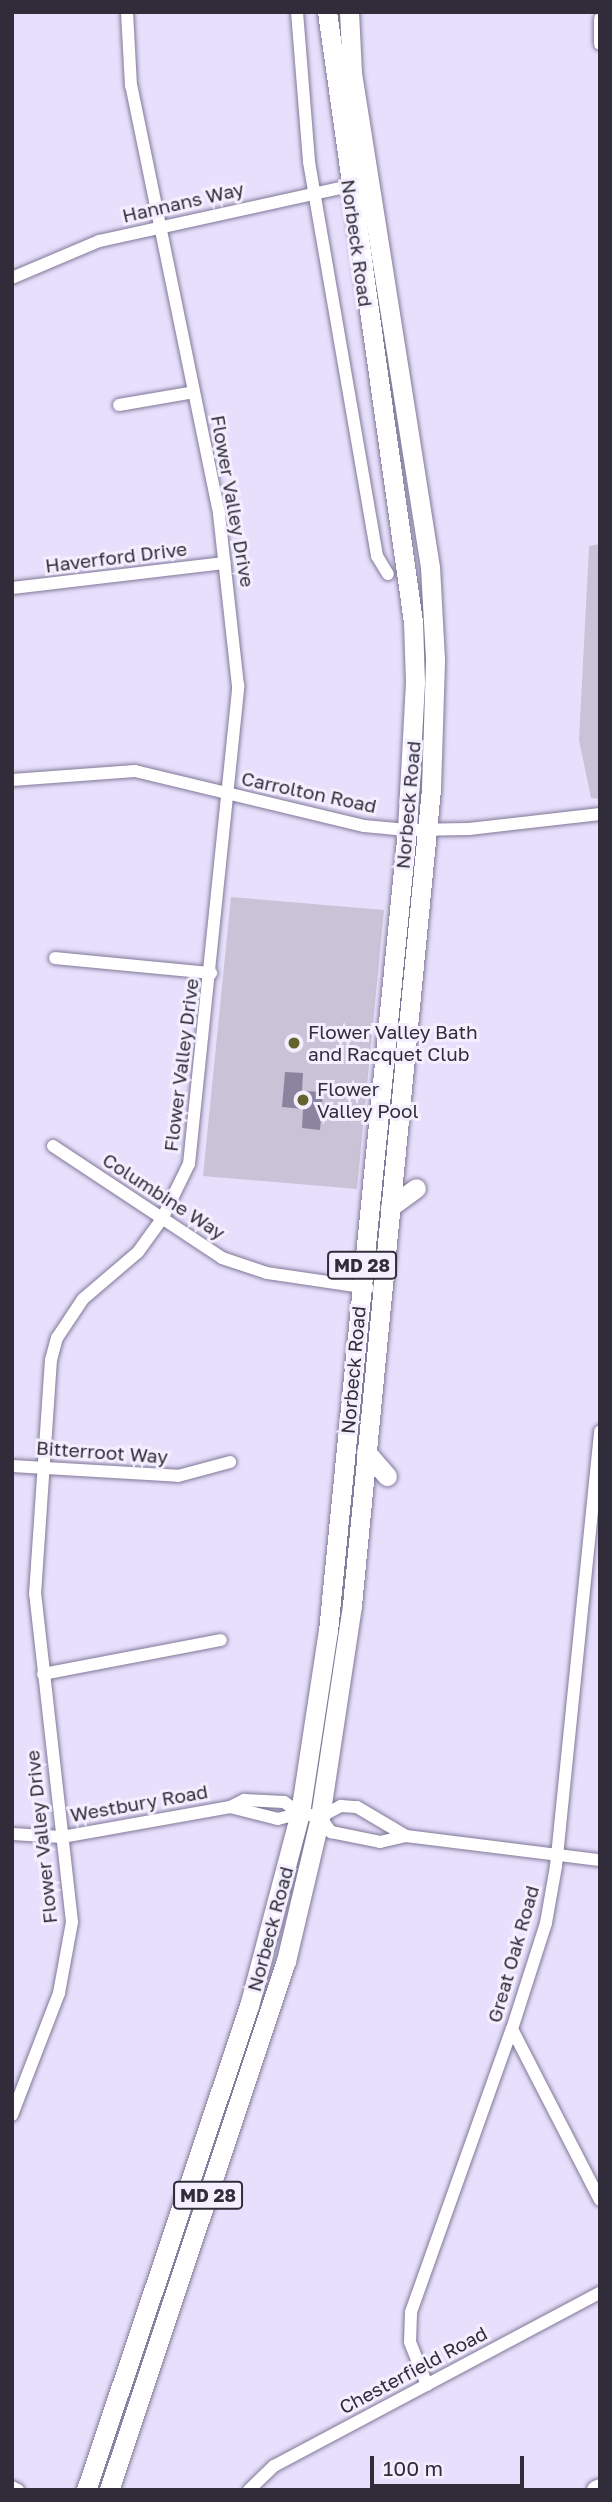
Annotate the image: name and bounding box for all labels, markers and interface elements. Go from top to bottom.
street label: Hannans Way [120,177,246,227]
street label: Norbeck Road [337,178,377,308]
street label: Flower Valley Drive [207,413,259,589]
street label: Haverford Drive [44,537,188,577]
street label: Norbeck Road [391,740,425,870]
street label: Carrolton Road [239,767,379,817]
street label: Flower Valley Drive [159,977,203,1153]
place label: Flower Valley Bath and Racquet Club [308,1021,478,1065]
marker: Flower Valley Bath and Racquet Club [286,1035,302,1051]
place label: Flower Valley Pool [317,1078,418,1122]
marker: Flower Valley Pool [295,1092,311,1108]
street label: Columbine Way [98,1148,230,1244]
road number: MD 28 [327,1250,397,1280]
street label: Norbeck Road [336,1305,370,1435]
street label: Bitterroot Way [35,1436,169,1468]
street label: Flower Valley Drive [21,1749,61,1925]
street label: Westbury Road [68,1780,210,1826]
street label: Norbeck Road [242,1864,298,1994]
street label: Great Oak Road [483,1883,543,2025]
road number: MD 28 [173,2180,243,2210]
street label: Chesterfield Road [335,2321,491,2419]
scale bar [374,2442,528,2486]
text: 100 m [383,2455,443,2481]

